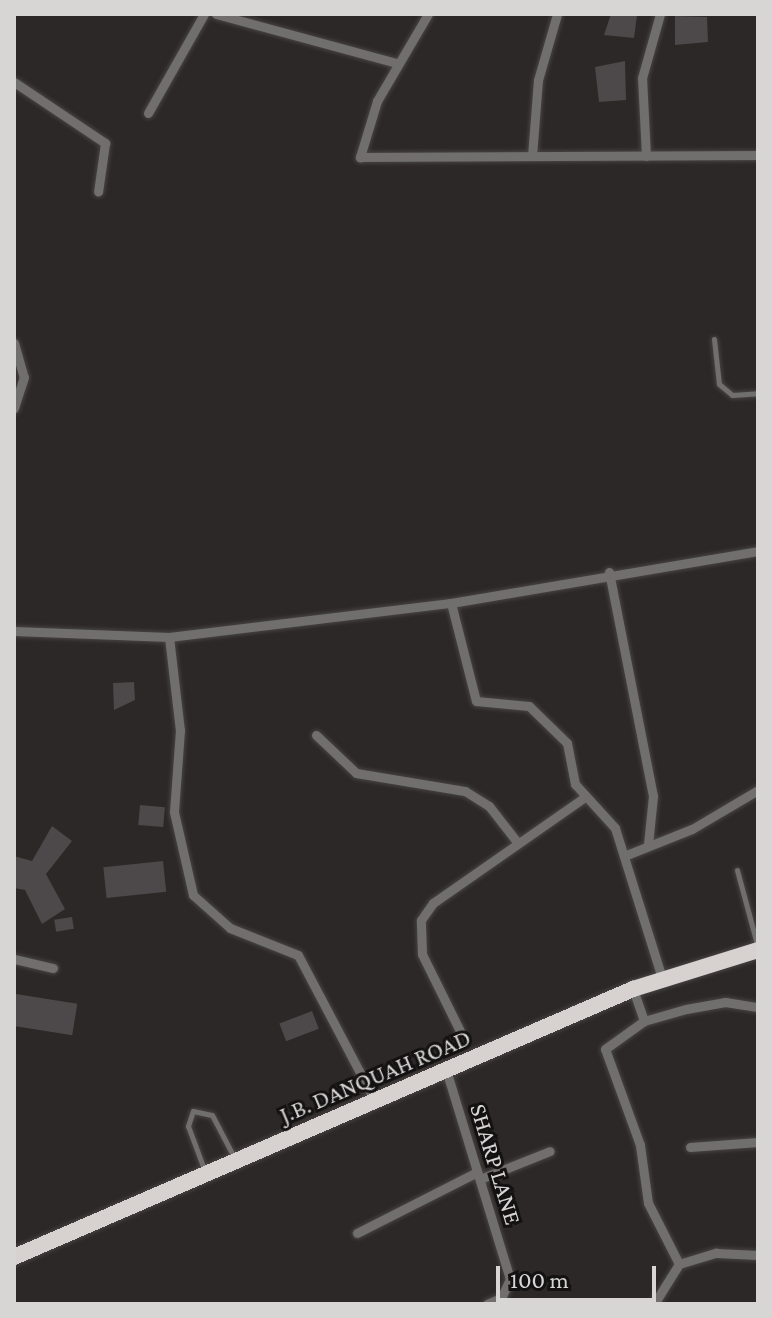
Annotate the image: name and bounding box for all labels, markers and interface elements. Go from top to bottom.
street label: J.B. DANQUAH ROAD [275,1023,475,1129]
street label: SHARP LANE [464,1100,528,1228]
scale bar [500,1250,660,1300]
text: 100 m [510,1266,569,1293]

